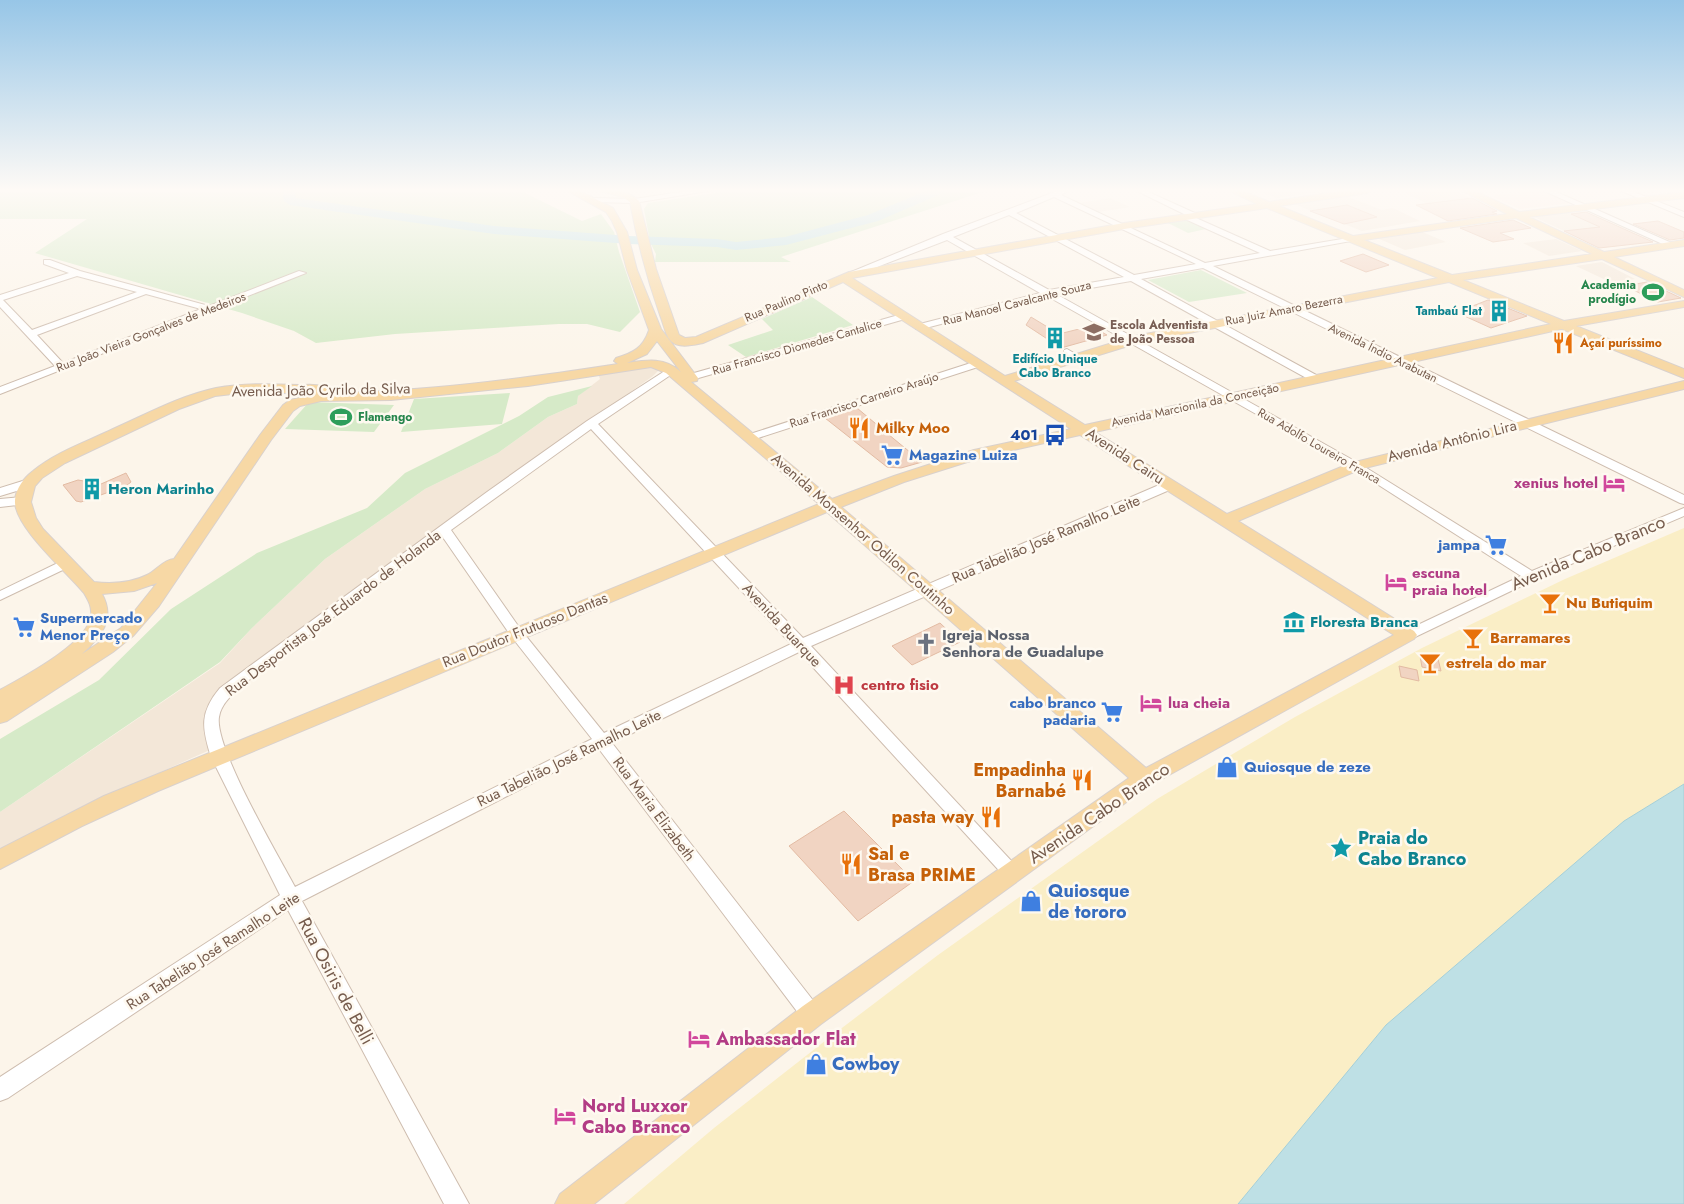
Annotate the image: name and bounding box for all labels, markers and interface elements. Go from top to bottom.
street label: Rua Paulino Pinto [742,275,831,327]
street label: Rua Manoel Cavalcante Souza [941,276,1093,330]
place label: Academia prodígio [1580,276,1636,308]
sports icon: Academia prodígio [1640,279,1666,305]
street label: Rua João Vieira Gonçalves de Medeiros [54,287,249,377]
street label: Rua Juiz Amaro Bezerra [1224,290,1344,330]
building icon: Tambaú Flat [1486,298,1512,324]
place label: Tambaú Flat [1416,302,1482,320]
street label: Rua Francisco Diomedes Cantalice [710,314,884,380]
place label: Escola Adventista de João Pessoa [1110,316,1208,348]
school or university icon: Escola Adventista de João Pessoa [1081,319,1107,345]
street label: Avenida Índio Arabutan [1325,319,1441,387]
building icon: Edifício Unique Cabo Branco [1042,325,1068,351]
restaurant icon: Açaí puríssimo [1550,330,1576,356]
place label: Açaí puríssimo [1579,334,1662,352]
place label: Edifício Unique Cabo Branco [1012,350,1098,382]
street label: Rua Francisco Carneiro Araújo [787,367,941,433]
street label: Avenida João Cyrilo da Silva [231,377,411,403]
street label: Avenida Marcionila da Conceição [1109,378,1281,432]
street label: Rua Adolfo Loureiro Franca [1254,403,1384,489]
sports icon: Flamengo [328,404,354,430]
place label: Flamengo [358,408,412,426]
street label: Avenida Antônio Lira [1385,414,1519,468]
restaurant icon: Milky Moo [846,415,872,441]
place label: Milky Moo [876,417,950,439]
bus stop icon: 401 [1042,422,1068,448]
street label: Avenida Cairu [1081,422,1169,490]
place label: 401 [1010,424,1038,446]
supermarket icon: Magazine Luiza [879,442,905,468]
place label: Magazine Luiza [909,444,1018,466]
street label: Avenida Monsenhor Odilon Coutinho [766,448,960,620]
hotel icon: xenius hotel [1601,470,1627,496]
place label: xenius hotel [1514,472,1598,494]
building icon: Heron Marinho [79,476,105,502]
place label: Heron Marinho [108,478,214,500]
street label: Rua Tabelião José Ramalho Leite [948,489,1144,589]
street label: Avenida Cabo Branco [1507,509,1669,597]
street label: Rua Desportista José Eduardo de Holanda [221,524,445,702]
supermarket icon: jampa [1483,532,1509,558]
place label: jampa [1436,534,1480,556]
place label: escuna praia hotel [1412,562,1487,601]
hotel icon: escuna praia hotel [1383,569,1409,595]
street label: Avenida Buarque [737,578,827,672]
street label: Rua Doutor Frutuoso Dantas [439,587,611,673]
bar icon: Nu Butiquim [1537,590,1563,616]
place label: Nu Butiquim [1566,592,1653,614]
place label: Supermercado Menor Preço [40,607,143,646]
museum icon: Floresta Branca [1281,609,1307,635]
place label: Floresta Branca [1310,611,1418,633]
supermarket icon: Supermercado Menor Preço [11,614,37,640]
place label: Igreja Nossa Senhora de Guadalupe [942,624,1104,663]
bar icon: Barramares [1460,625,1486,651]
place label: Barramares [1490,627,1570,649]
church icon: Igreja Nossa Senhora de Guadalupe [913,631,939,657]
bar icon: estrela do mar [1417,650,1443,676]
place label: estrela do mar [1446,652,1547,674]
hospital icon: centro fisio [831,672,857,698]
place label: centro fisio [861,674,939,696]
hotel icon: lua cheia [1138,690,1164,716]
place label: cabo branco padaria [1010,692,1096,731]
place label: lua cheia [1168,692,1230,714]
supermarket icon: cabo branco padaria [1099,699,1125,725]
street label: Rua Tabelião José Ramalho Leite [473,704,665,812]
street label: Rua Maria Elizabeth [607,752,701,866]
shop icon: Quiosque de zeze [1214,754,1240,780]
street label: Avenida Cabo Branco [1023,756,1175,870]
place label: Quiosque de zeze [1244,756,1371,778]
place label: Empadinha Barnabé [973,757,1066,804]
restaurant icon: Empadinha Barnabé [1069,767,1095,793]
place label: pasta way [891,804,975,830]
restaurant icon: pasta way [978,804,1004,830]
place label: Praia do Cabo Branco [1358,825,1467,872]
place icon: Praia do Cabo Branco [1328,835,1354,861]
place label: Sal e Brasa PRIME [868,841,976,888]
restaurant icon: Sal e Brasa PRIME [838,851,864,877]
place label: Quiosque de tororo [1048,878,1129,925]
street label: Rua Tabelião José Ramalho Leite [122,886,304,1015]
shop icon: Quiosque de tororo [1018,888,1044,914]
street label: Rua Osiris de Belli [292,913,380,1049]
hotel icon: Ambassador Flat [686,1026,712,1052]
place label: Ambassador Flat [715,1026,856,1052]
shop icon: Cowboy [803,1051,829,1077]
place label: Cowboy [832,1051,900,1077]
place label: Nord Luxxor Cabo Branco [582,1093,691,1140]
hotel icon: Nord Luxxor Cabo Branco [552,1103,578,1129]

